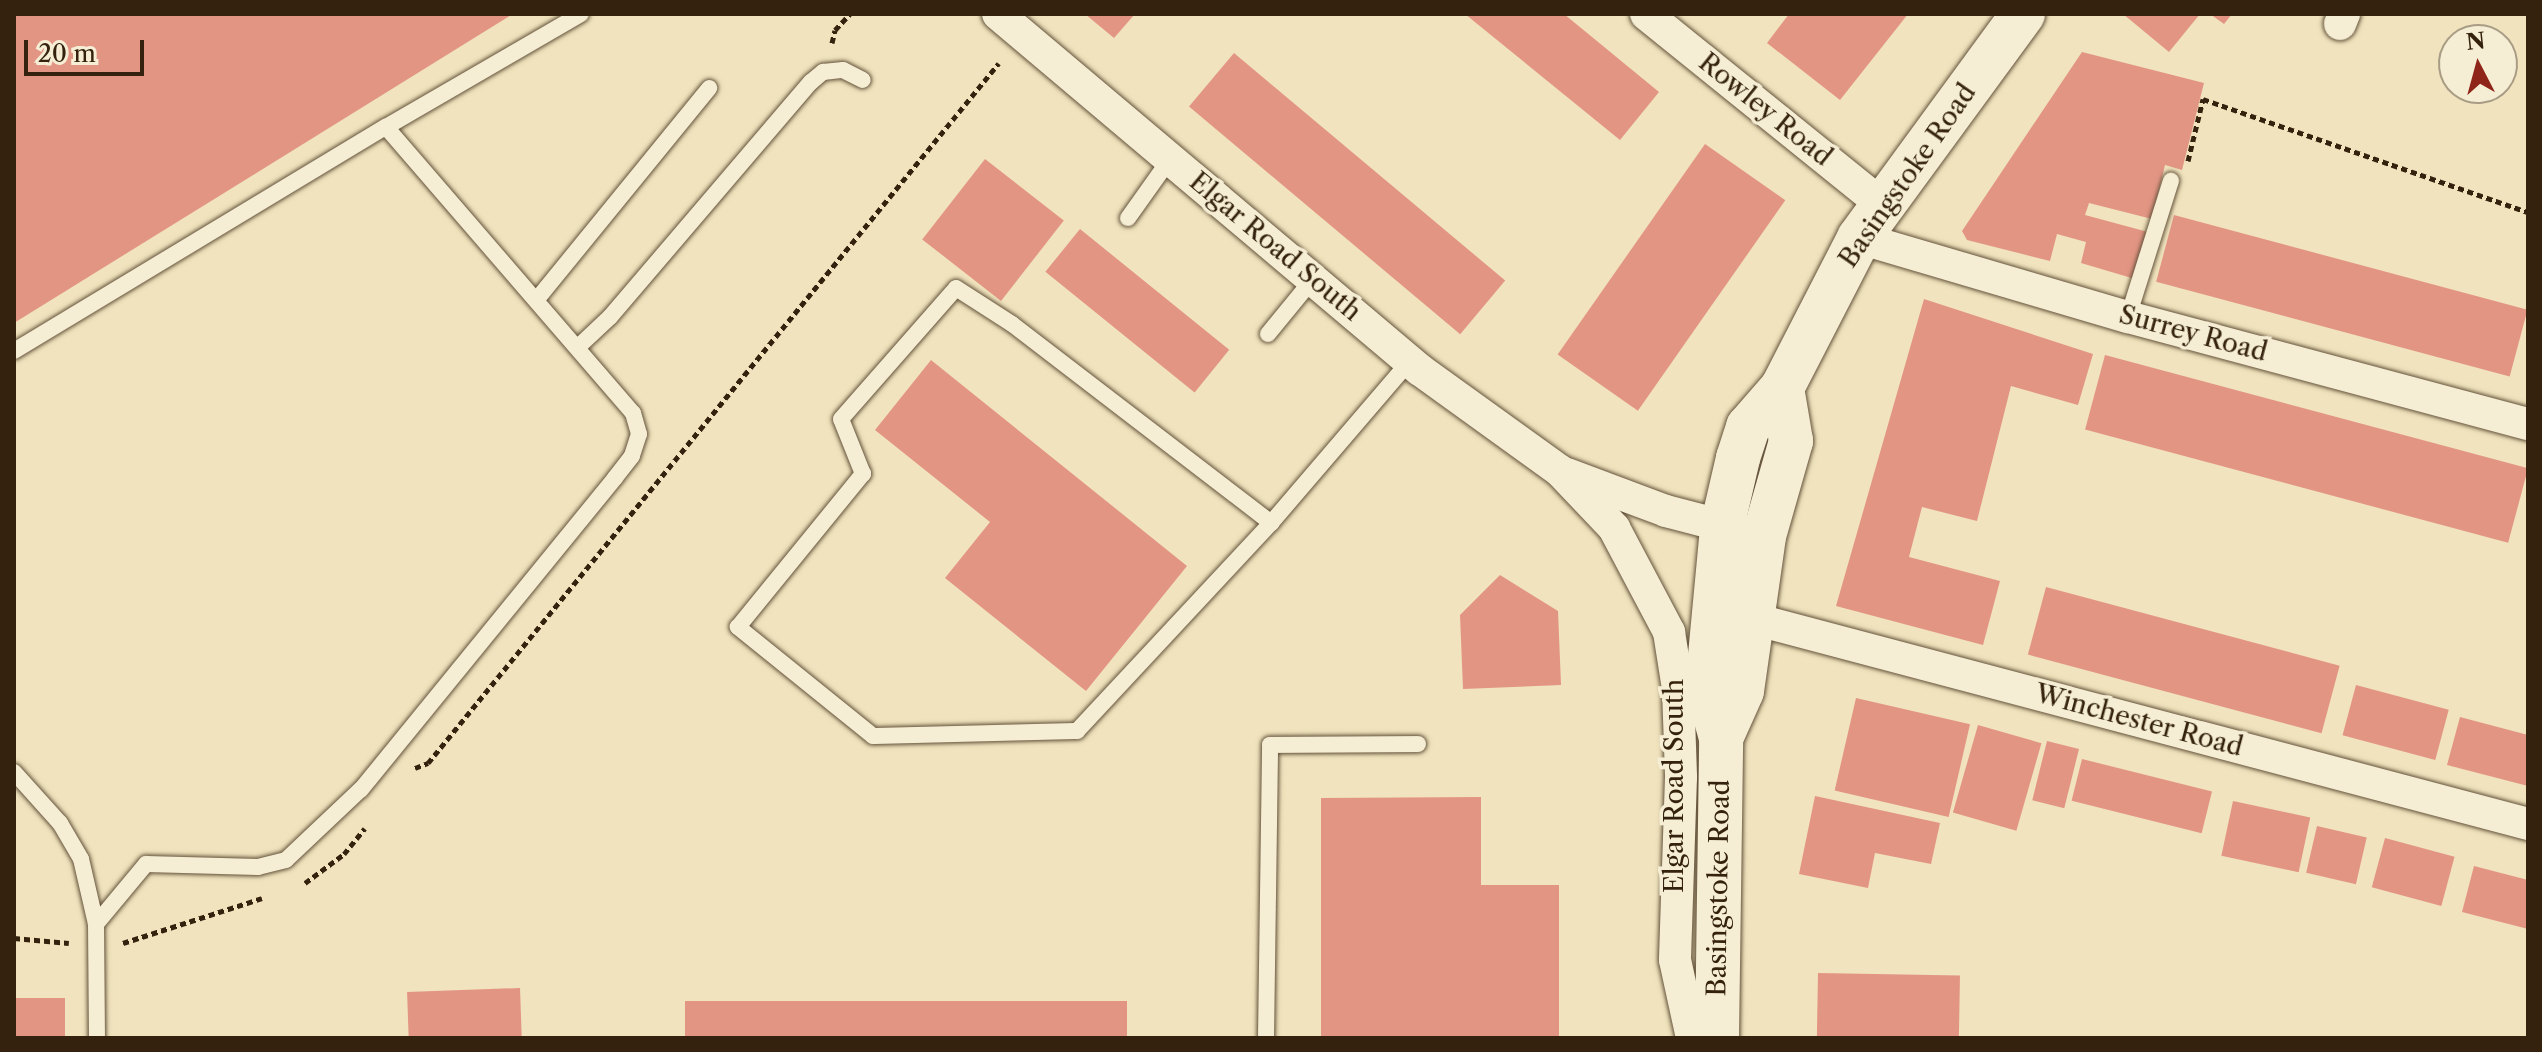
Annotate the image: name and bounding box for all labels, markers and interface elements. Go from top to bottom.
scale bar [28,24,148,74]
north arrow [2438,24,2518,104]
text: N [2465,27,2487,56]
text: 20 m [38,39,96,68]
street label: Rowley Road [1692,47,1838,173]
street label: Basingstoke Road [1833,78,1983,274]
street label: Elgar Road South [1183,166,1367,328]
street label: Surrey Road [2115,299,2271,369]
street label: Elgar Road South [1659,678,1691,894]
street label: Winchester Road [2032,678,2246,764]
street label: Basingstoke Road [1702,779,1736,997]

